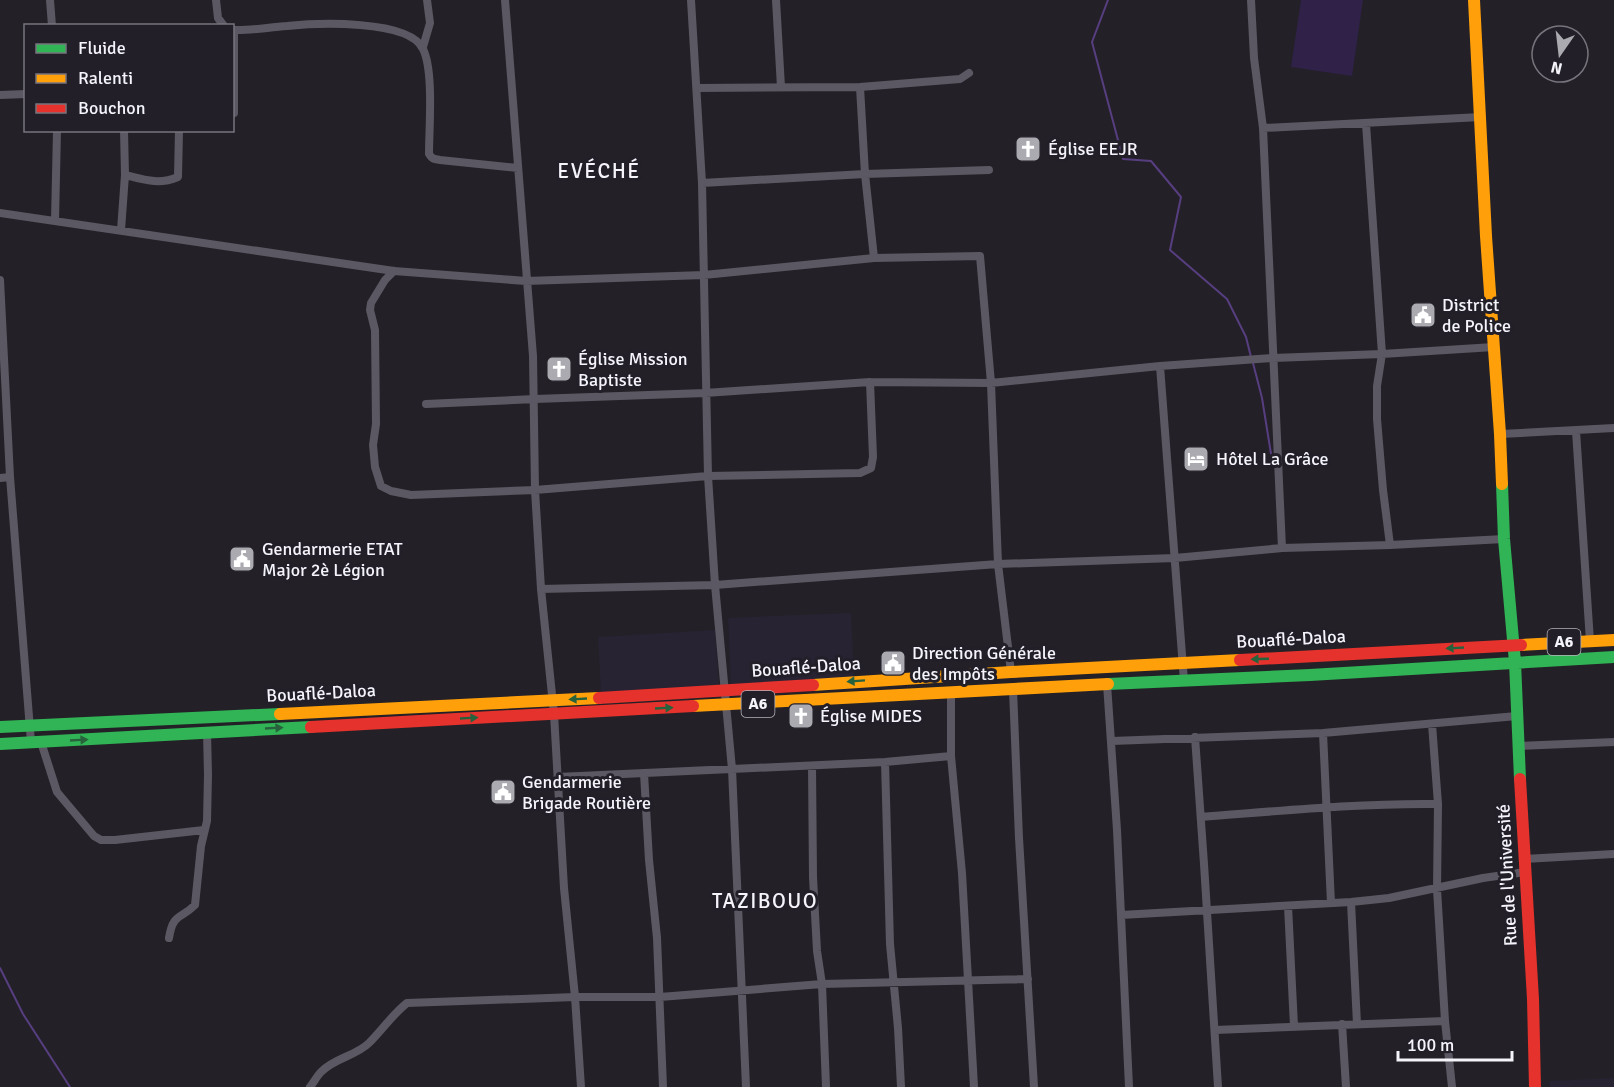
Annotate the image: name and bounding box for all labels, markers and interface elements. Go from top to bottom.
legend [24,24,234,132]
north arrow [1530,24,1590,84]
text: Fluide [78,37,126,59]
text: N [1549,57,1564,79]
text: Ralenti [78,67,133,89]
text: Bouchon [78,97,146,119]
church icon: Église EEJR [1013,134,1043,164]
place label: Église EEJR [1048,138,1138,160]
district label: EVÉCHÉ [557,158,641,184]
place label: District de Police [1442,294,1511,337]
public building icon: District de Police [1408,300,1438,330]
place label: Église Mission Baptiste [578,348,688,391]
church icon: Église Mission Baptiste [544,354,574,384]
hotel icon: Hôtel La Grâce [1181,444,1211,474]
place label: Hôtel La Grâce [1216,448,1329,470]
place label: Gendarmerie ETAT Major 2è Légion [262,538,403,581]
public building icon: Gendarmerie ETAT Major 2è Légion [227,544,257,574]
street label: Bouaflé-Daloa [1236,625,1346,653]
road number: A6 [1548,629,1580,655]
place label: Direction Générale des Impôts [912,642,1056,685]
one-way arrow [1446,644,1465,653]
public building icon: Direction Générale des Impôts [878,648,908,678]
street label: Bouaflé-Daloa [751,652,861,682]
one-way arrow [1251,655,1270,664]
one-way arrow [847,676,866,686]
street label: Bouaflé-Daloa [266,679,376,707]
road number: A6 [742,691,774,717]
one-way arrow [568,694,587,703]
church icon: Église MIDES [786,701,816,731]
one-way arrow [654,704,673,713]
place label: Église MIDES [820,705,922,727]
one-way arrow [459,713,478,722]
one-way arrow [265,724,284,733]
one-way arrow [70,735,89,744]
place label: Gendarmerie Brigade Routière [522,771,651,814]
public building icon: Gendarmerie Brigade Routière [488,777,518,807]
street label: Rue de l'Université [1492,803,1522,947]
district label: TAZIBOUO [712,888,818,914]
scale bar [1398,1024,1512,1062]
text: 100 m [1407,1034,1454,1056]

